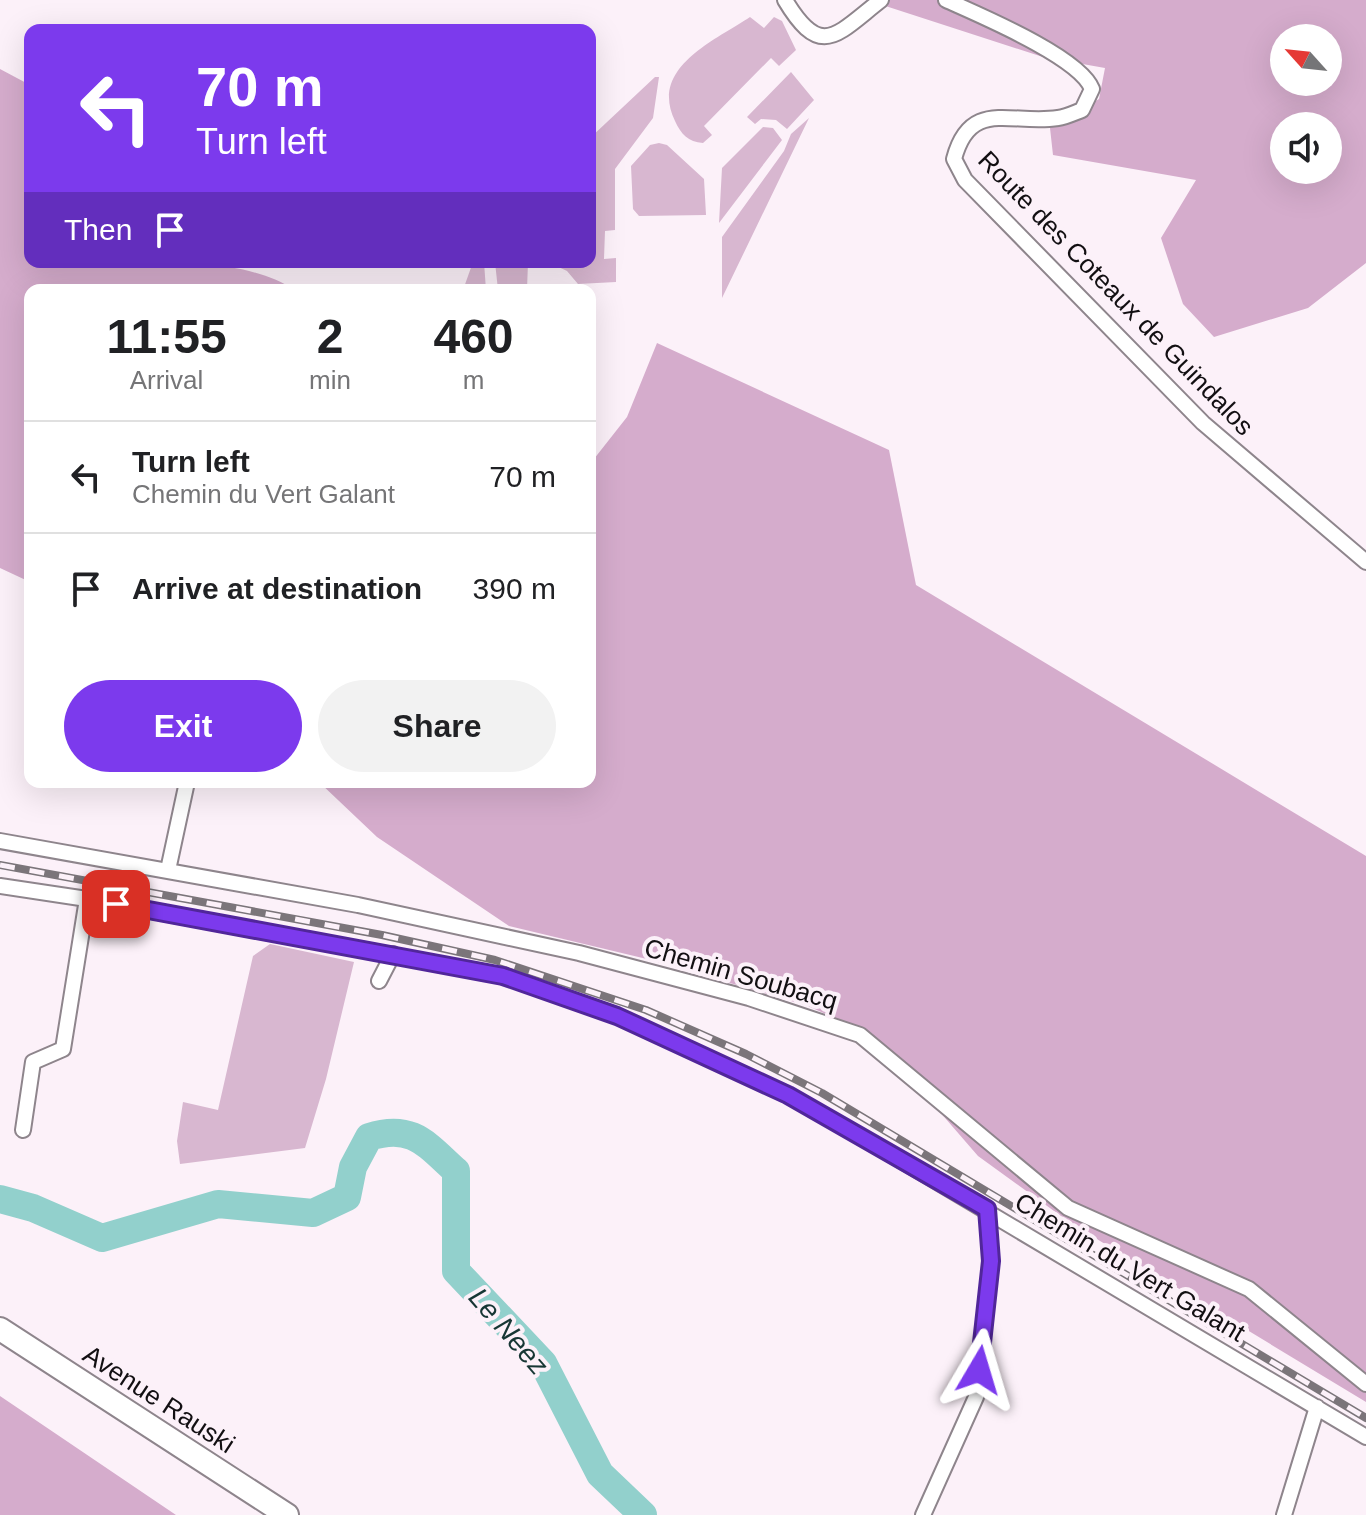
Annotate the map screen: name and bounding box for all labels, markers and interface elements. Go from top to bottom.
north arrow [1270,24,1342,96]
map controls [1270,24,1342,184]
text: 70 m [196,55,324,118]
icon: left [64,56,168,160]
button: sound [1270,112,1342,184]
text: Turn left [196,121,327,162]
street label: Route des Coteaux de Guindalos [972,145,1260,441]
icon: arrive [148,208,192,252]
text: Then [64,213,132,246]
text: 11:55 [106,310,227,363]
text: 2 [317,310,343,363]
text: 460 [433,310,514,363]
text: Arrival [130,365,203,395]
text: min [309,365,351,395]
text: m [463,365,484,395]
text: Turn left [132,445,250,478]
icon: left [64,455,108,499]
text: 70 m [489,460,556,493]
text: Chemin du Vert Galant [132,479,395,509]
icon: arrive [64,567,108,611]
text: Arrive at destination [132,572,422,605]
text: 390 m [473,572,556,605]
button: Exit [64,680,302,772]
button: Share [318,680,556,772]
pin [82,870,150,938]
icon: arrive [94,882,138,926]
street label: Chemin Soubacq [641,932,841,1016]
street label: Chemin du Vert Galant [1010,1186,1251,1348]
water label: Le Neez [463,1282,555,1381]
position arrow [937,1328,1021,1412]
street label: Avenue Rauski [78,1339,240,1459]

